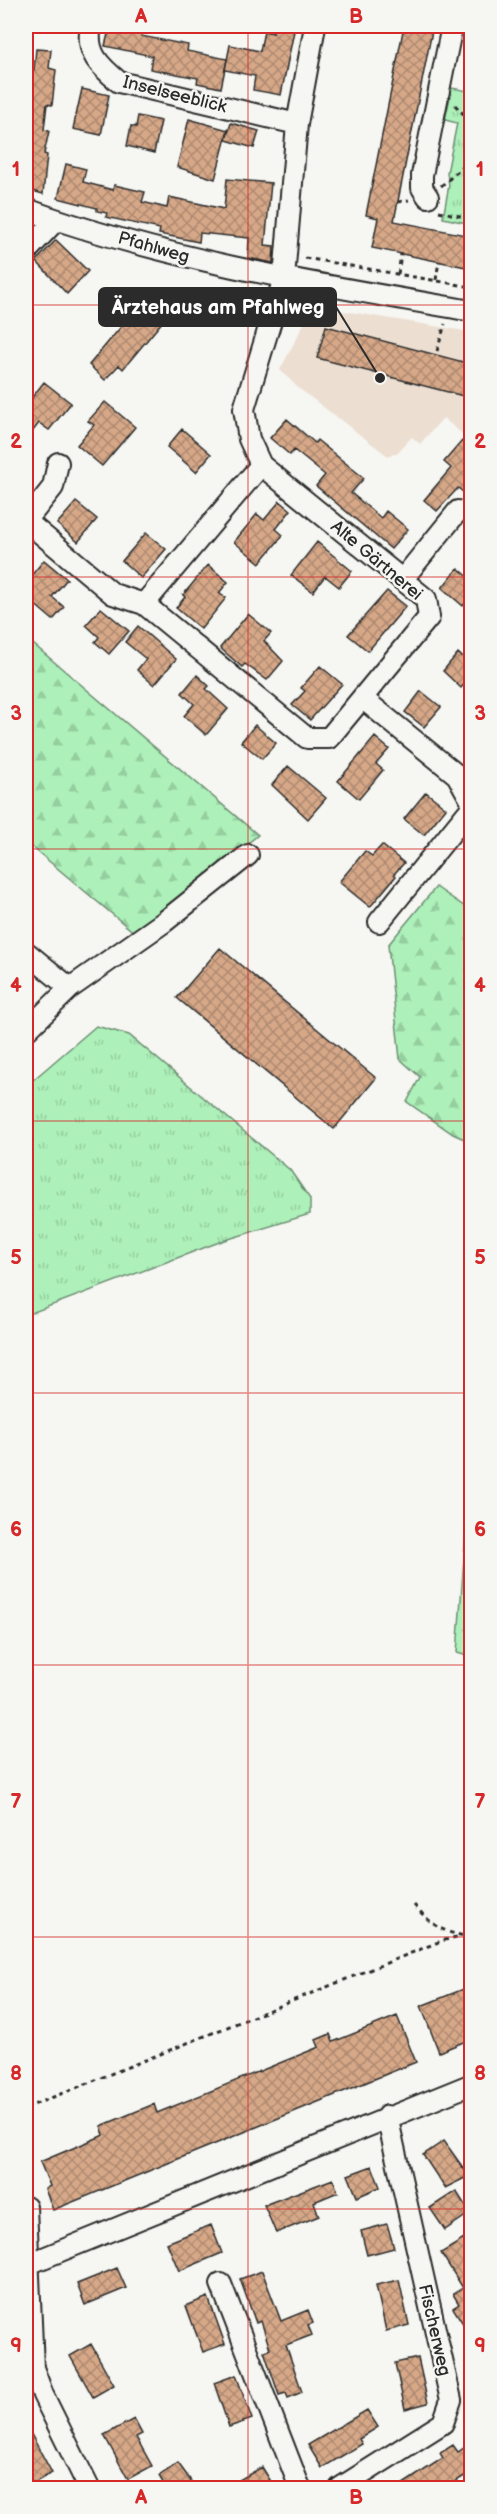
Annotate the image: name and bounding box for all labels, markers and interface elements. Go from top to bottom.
text: A [134,5,148,29]
text: B [349,5,363,29]
street label: Inselseeblick [121,71,229,118]
text: 1 [12,158,20,182]
text: 1 [476,158,484,182]
street label: Pfahlweg [116,227,192,268]
callout: Ärztehaus am Pfahlweg [99,288,336,326]
text: Ärztehaus am Pfahlweg [111,294,324,320]
text: 2 [10,430,22,454]
text: 2 [474,430,486,454]
street label: Alte Gärtnerei [327,516,427,605]
text: 3 [10,702,22,726]
text: 3 [474,702,486,726]
text: 4 [10,974,22,998]
text: 4 [474,974,486,998]
text: 5 [10,1246,22,1270]
text: 5 [474,1246,486,1270]
text: 6 [10,1518,22,1542]
text: 6 [474,1518,486,1542]
text: 7 [10,1790,22,1814]
text: 7 [474,1790,486,1814]
text: 8 [10,2062,22,2086]
text: 8 [474,2062,486,2086]
street label: Fischerweg [414,2282,455,2378]
text: 9 [10,2334,22,2358]
text: 9 [474,2334,486,2358]
text: A [134,2486,148,2510]
text: B [349,2486,363,2510]

